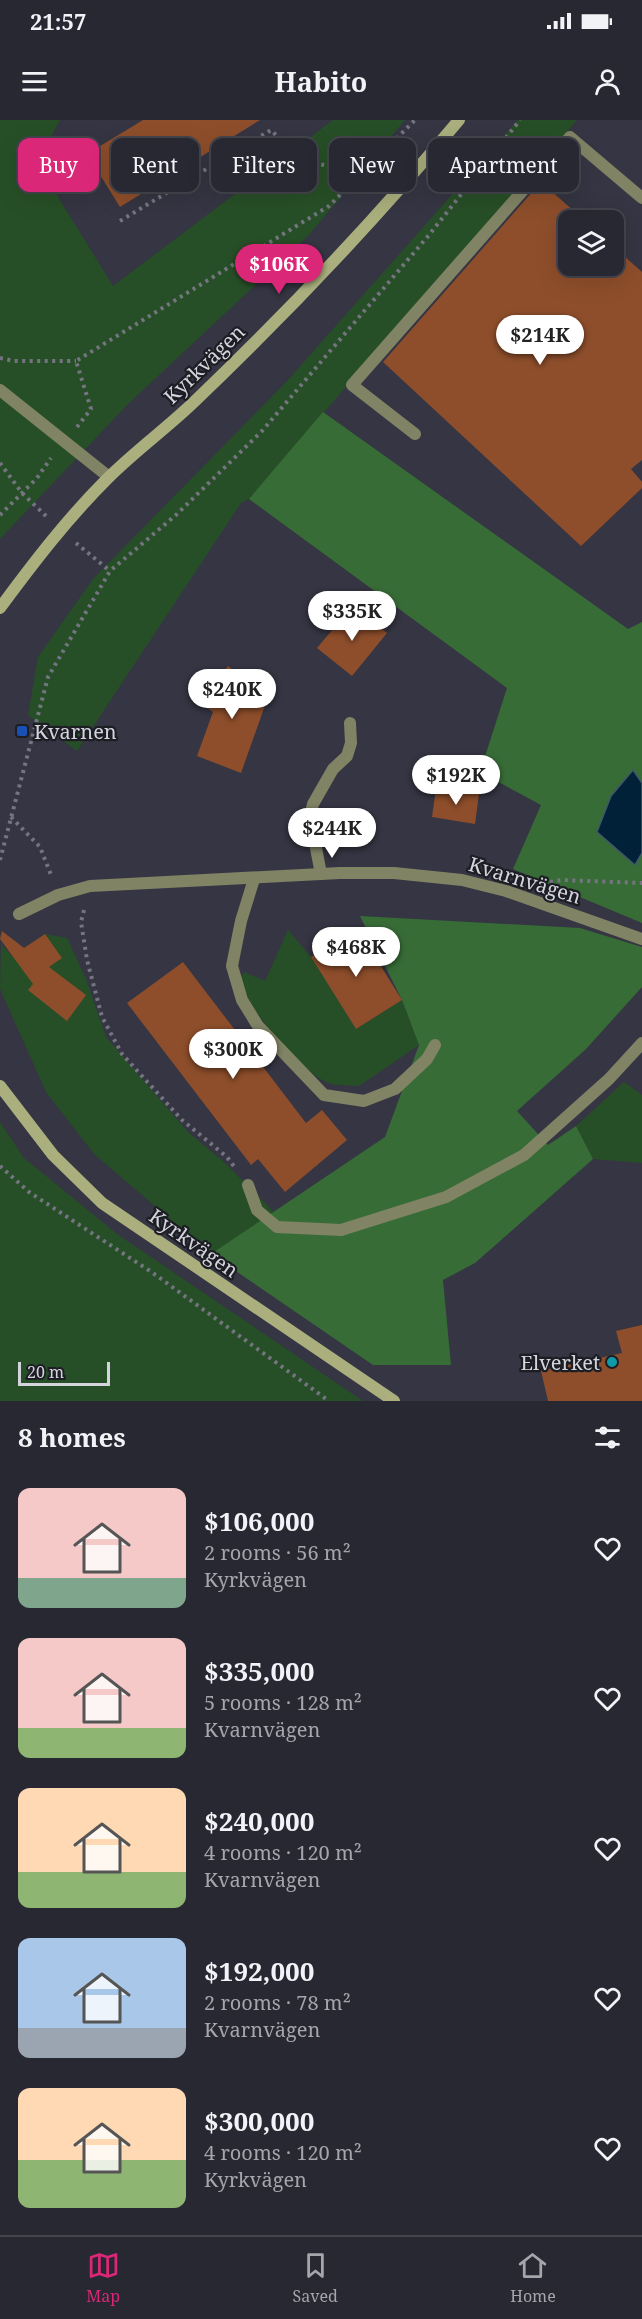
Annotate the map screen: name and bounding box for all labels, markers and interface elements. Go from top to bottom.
text: 21:57 [30,6,86,36]
text: Habito [275,63,367,100]
icon: menu [18,65,51,98]
icon: person [591,65,624,98]
chip: Buy [18,138,99,192]
chip: Rent [111,138,199,192]
chip: Filters [211,138,317,192]
chip: New [329,138,416,192]
chip: Apartment [428,138,579,192]
map controls [558,210,624,276]
button: layers [558,210,624,276]
pin: $106K [237,244,321,295]
text: $106K [249,250,309,277]
pin: $214K [498,315,582,366]
street label: Kyrkvägen [158,318,250,409]
text: $214K [510,321,570,348]
pin: $335K [310,591,394,642]
text: $335K [322,597,382,624]
pin: $240K [190,669,274,720]
text: $240K [202,675,262,702]
place label: Kvarnen [34,718,117,745]
marker: Kvarnen [15,724,29,738]
pin: $192K [414,755,498,806]
text: $192K [426,761,486,788]
pin: $244K [290,808,374,859]
text: $244K [302,814,362,841]
street label: Kvarnvägen [465,850,585,910]
pin: $468K [314,927,398,978]
text: $468K [326,933,386,960]
pin: $300K [191,1029,275,1080]
text: $300K [203,1035,263,1062]
street label: Kyrkvägen [144,1202,244,1284]
place label: Elverket [521,1349,600,1376]
marker: Elverket [605,1355,619,1369]
scale bar [18,1359,110,1386]
text: 20 m [27,1361,64,1383]
text: 8 homes [18,1419,126,1455]
icon: filters [591,1421,624,1454]
text: $106,000 [204,1503,314,1539]
icon: home [66,1512,138,1584]
icon: heart [591,1532,624,1565]
text: 2 rooms · 56 m² [204,1539,351,1566]
text: Kyrkvägen [204,1566,307,1593]
text: $335,000 [204,1653,314,1689]
icon: home [66,1662,138,1734]
icon: heart [591,1682,624,1715]
text: 5 rooms · 128 m² [204,1689,362,1716]
text: Kvarnvägen [204,1716,320,1743]
text: $240,000 [204,1803,314,1839]
icon: home [66,1812,138,1884]
icon: heart [591,1832,624,1865]
text: 4 rooms · 120 m² [204,1839,362,1866]
text: Kvarnvägen [204,1866,320,1893]
text: $192,000 [204,1953,314,1989]
icon: home [66,1962,138,2034]
icon: heart [591,1982,624,2015]
text: 2 rooms · 78 m² [204,1989,351,2016]
text: Kvarnvägen [204,2016,320,2043]
text: $300,000 [204,2103,314,2139]
icon: home [66,2112,138,2184]
icon: heart [591,2132,624,2165]
text: 4 rooms · 120 m² [204,2139,362,2166]
text: Kyrkvägen [204,2166,307,2193]
tab: Map [86,2249,120,2307]
tab: Saved [292,2249,338,2307]
tab: Home [510,2249,556,2307]

